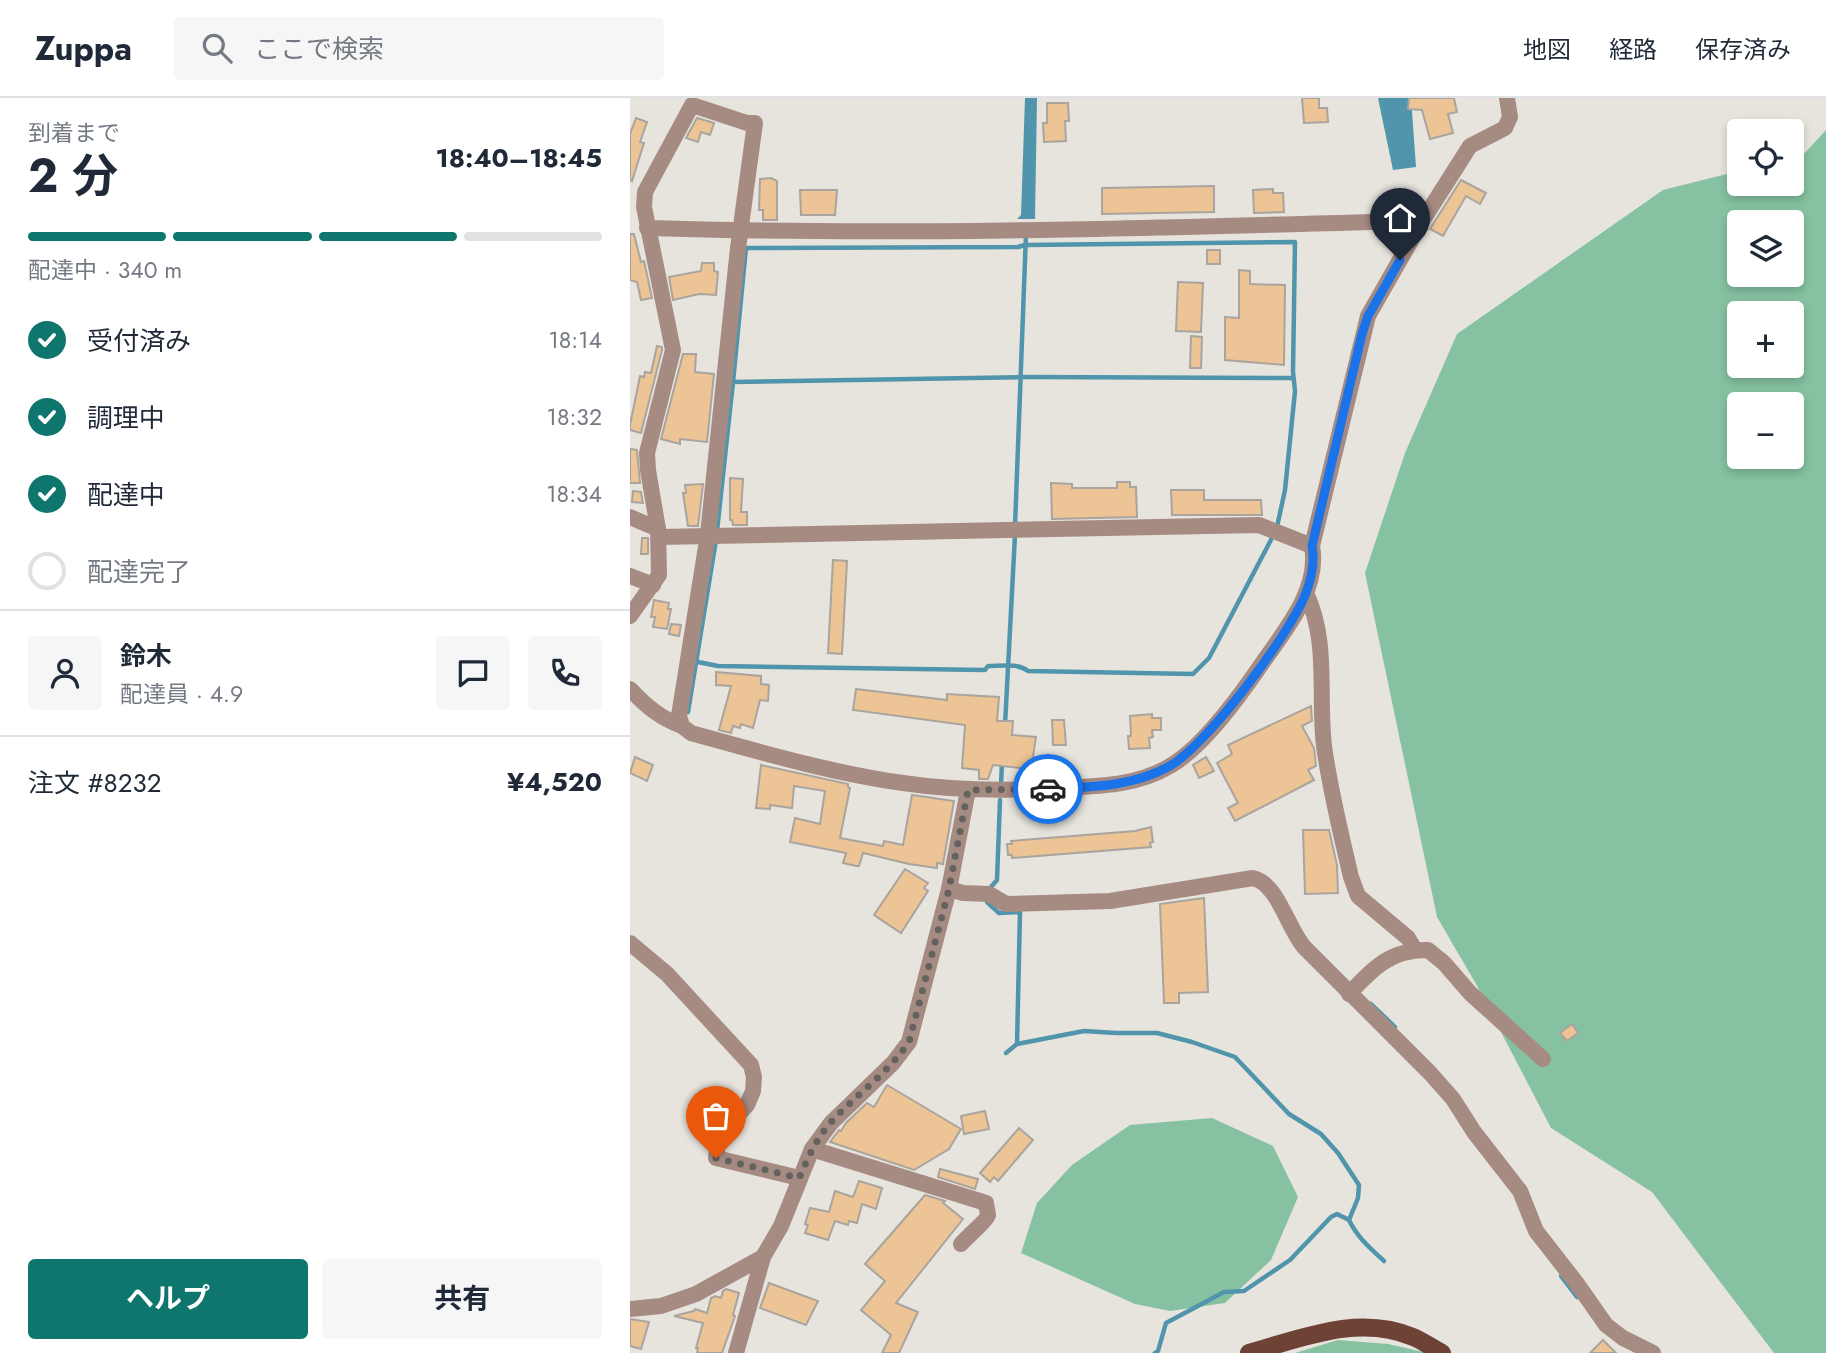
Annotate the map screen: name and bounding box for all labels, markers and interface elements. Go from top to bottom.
search box [174,17,664,80]
text: Zuppa [35,25,132,72]
icon: search [198,29,236,67]
text: ここで検索 [254,30,384,68]
text: 地図 [1523,32,1571,67]
text: 経路 [1609,32,1657,67]
text: 保存済み [1695,32,1791,67]
text: 到着まで [28,116,120,150]
map controls [1727,119,1804,469]
button: locate [1727,119,1804,196]
text: 18:40–18:45 [436,139,602,177]
text: 2 分 [28,143,118,209]
pin [1370,188,1430,260]
icon: home [1381,199,1419,237]
button: layers [1727,210,1804,287]
text: 配達中 · 340 m [28,253,182,287]
button: + [1727,301,1804,378]
icon: check [28,321,66,359]
text: 受付済み [87,322,191,360]
text: 18:14 [548,323,602,357]
button: − [1727,392,1804,469]
icon: check [28,398,66,436]
text: 調理中 [87,399,165,437]
text: 18:32 [547,400,602,434]
icon: check [28,475,66,513]
text: 配達中 [87,476,165,514]
text: 18:34 [546,477,602,511]
text: 配達完了 [87,553,191,591]
button: person [28,636,102,710]
button: chat [436,636,510,710]
button: phone [528,636,602,710]
text: 鈴木 [120,637,172,675]
text: 配達員 · 4.9 [120,677,243,711]
courier [1013,754,1083,824]
text: ¥4,520 [507,763,602,801]
text: 注文 #8232 [28,764,162,802]
icon: car [1029,770,1067,808]
pin [686,1086,746,1158]
icon: bag [697,1097,735,1135]
button: ヘルプ [28,1259,308,1339]
button: 共有 [322,1259,602,1339]

